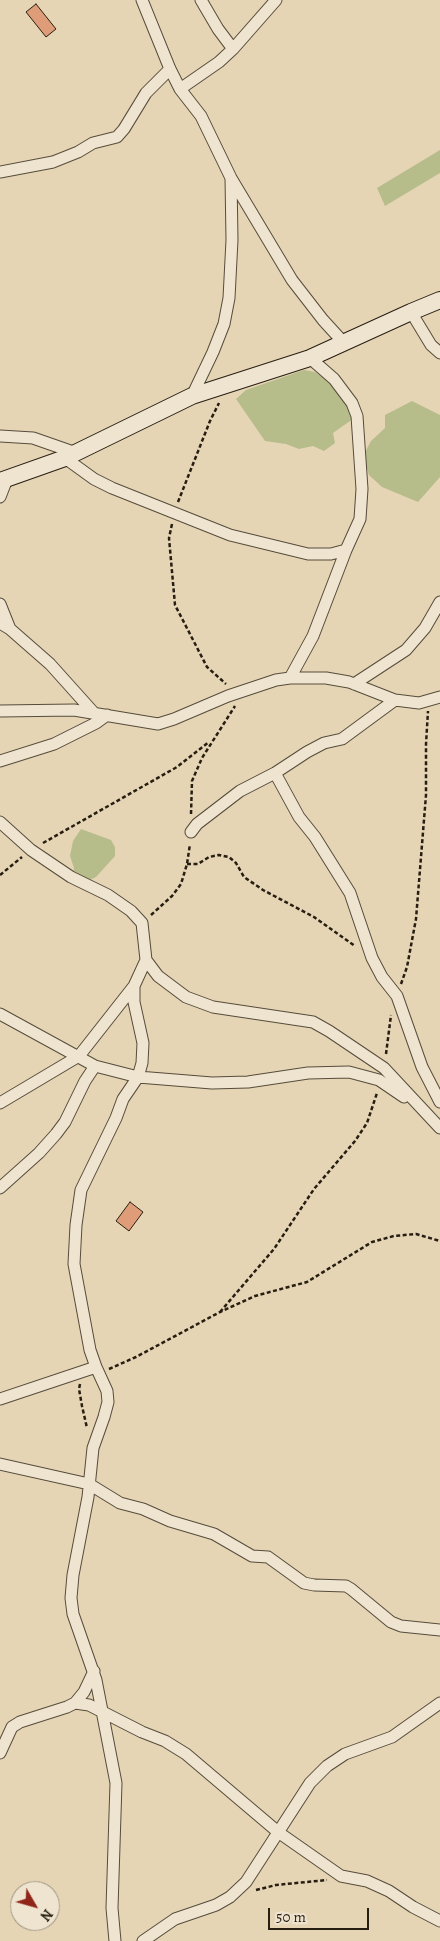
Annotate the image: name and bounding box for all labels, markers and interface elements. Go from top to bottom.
north arrow [10,1881,60,1931]
scale bar [270,1898,371,1930]
text: N [36,1905,57,1925]
text: 50 m [276,1907,306,1927]

